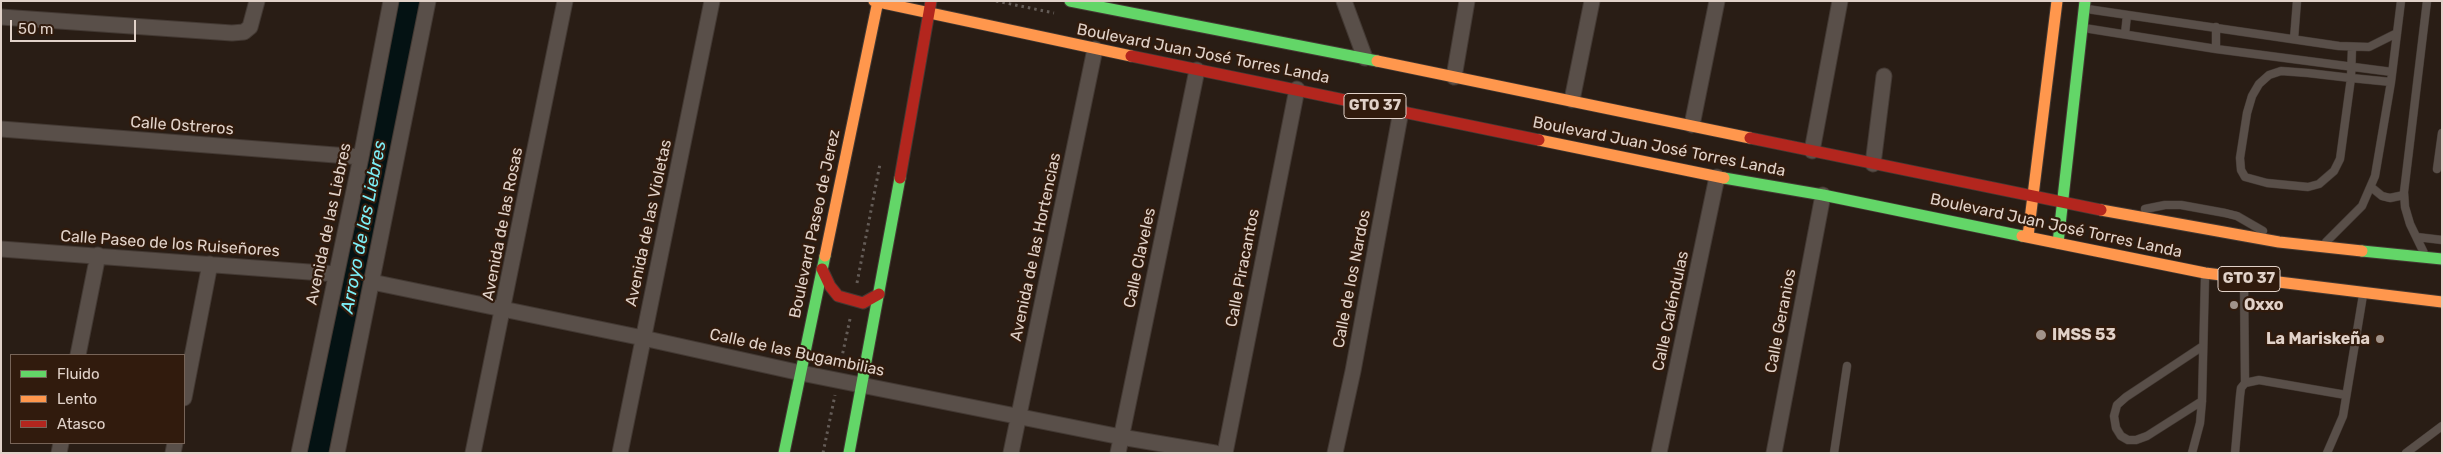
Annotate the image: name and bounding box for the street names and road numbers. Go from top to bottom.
street label: Boulevard Juan José Torres Landa [1075,20,1331,88]
road number: GTO 37 [1344,94,1406,118]
street label: Calle Ostreros [130,113,234,139]
street label: Boulevard Juan José Torres Landa [1531,113,1787,181]
street label: Boulevard Paseo de Jerez [786,128,844,320]
street label: Avenida de las Violetas [622,138,676,308]
street label: Avenida de las Liebres [302,141,356,307]
street label: Avenida de las Rosas [479,146,527,302]
street label: Avenida de las Hortencias [1007,151,1065,343]
street label: Boulevard Juan José Torres Landa [1928,190,2184,262]
street label: Calle Claveles [1120,206,1160,310]
street label: Calle Piracantos [1222,207,1264,329]
street label: Calle de los Nardos [1329,208,1375,350]
street label: Calle Paseo de los Ruiseñores [60,227,280,261]
street label: Calle Caléndulas [1649,249,1693,373]
road number: GTO 37 [2218,266,2280,292]
street label: Calle Geranios [1761,267,1801,375]
street label: Calle de las Bugambilias [708,325,886,381]

